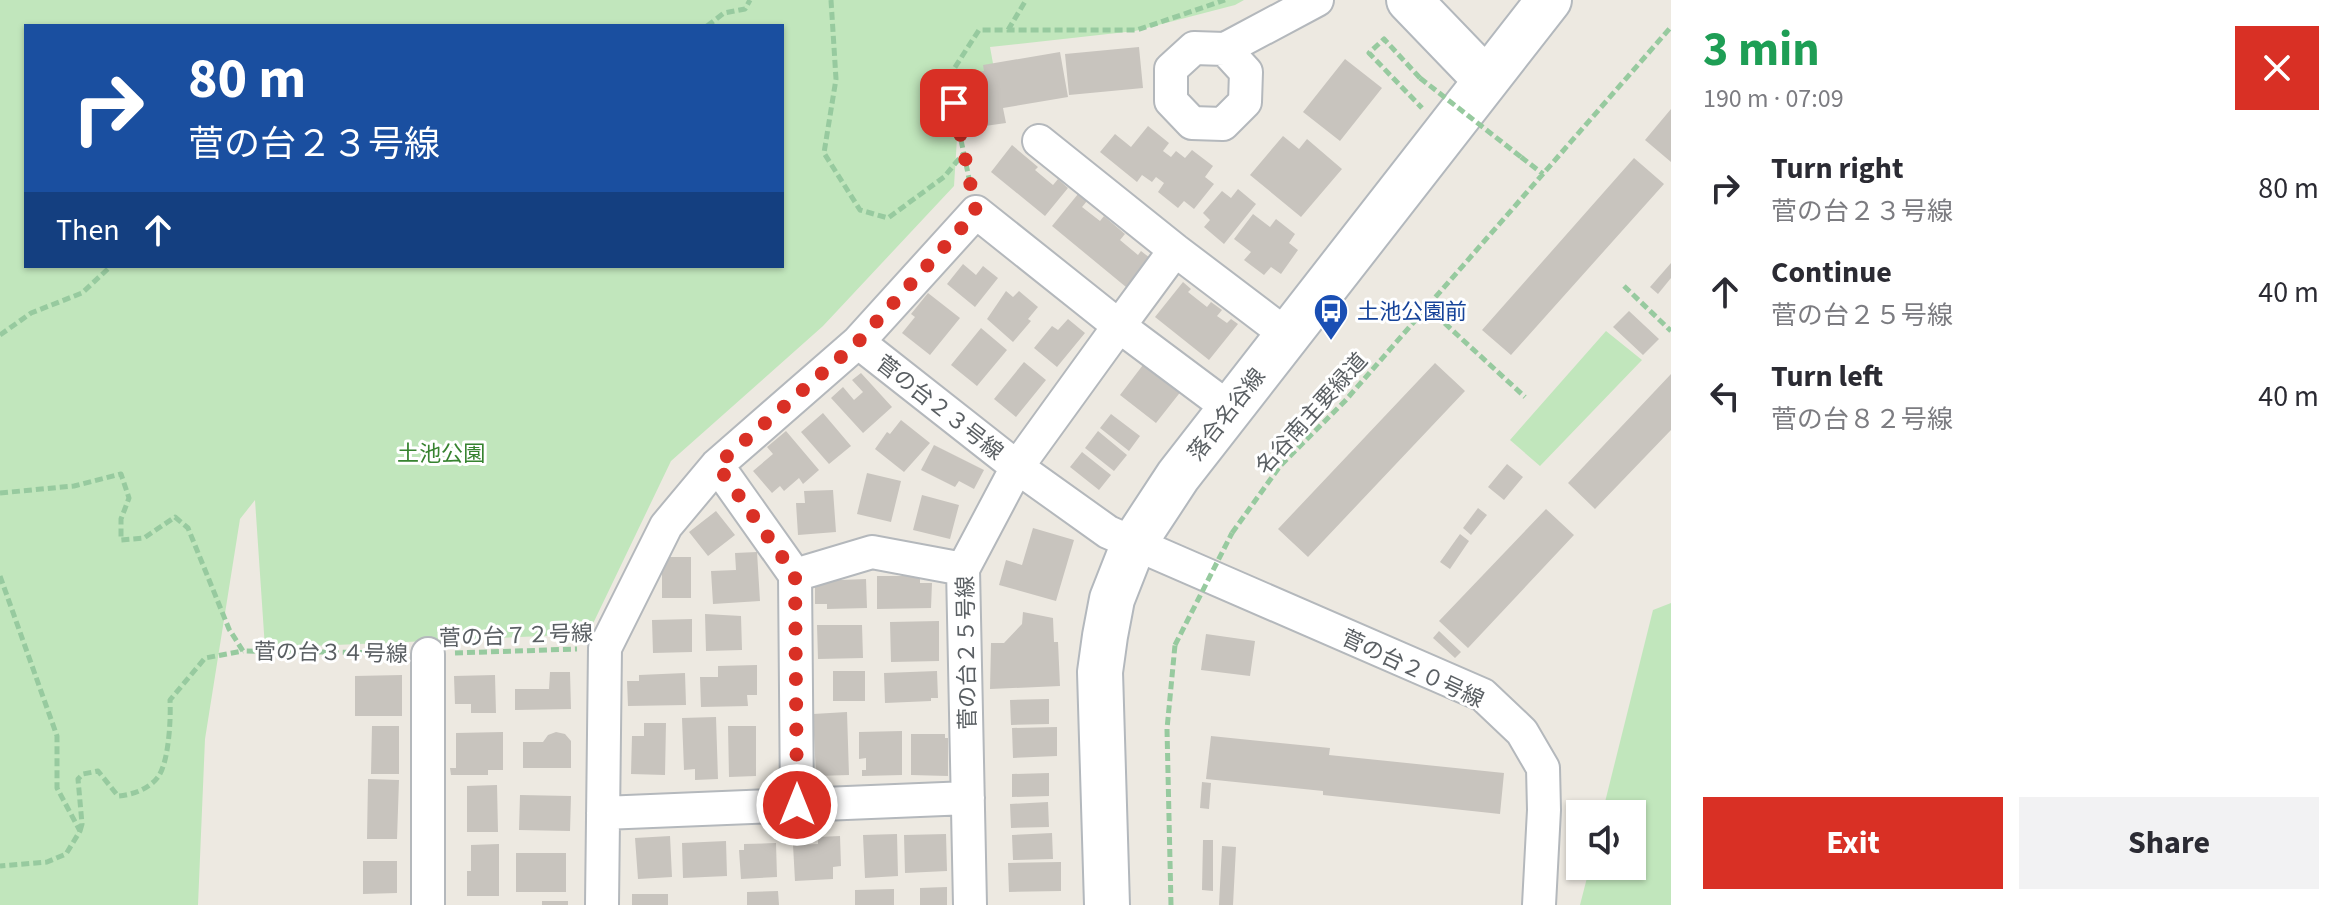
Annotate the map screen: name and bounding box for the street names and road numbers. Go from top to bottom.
street label: 名谷南主要緑道 [1248,346,1375,482]
street label: 菅の台２３号線 [869,348,1010,468]
street label: 落合名谷線 [1180,361,1273,468]
street label: 菅の台２５号線 [950,576,984,730]
street label: 菅の台７２号線 [439,617,594,655]
street label: 菅の台２０号線 [1336,622,1489,716]
street label: 菅の台３４号線 [254,636,408,670]

